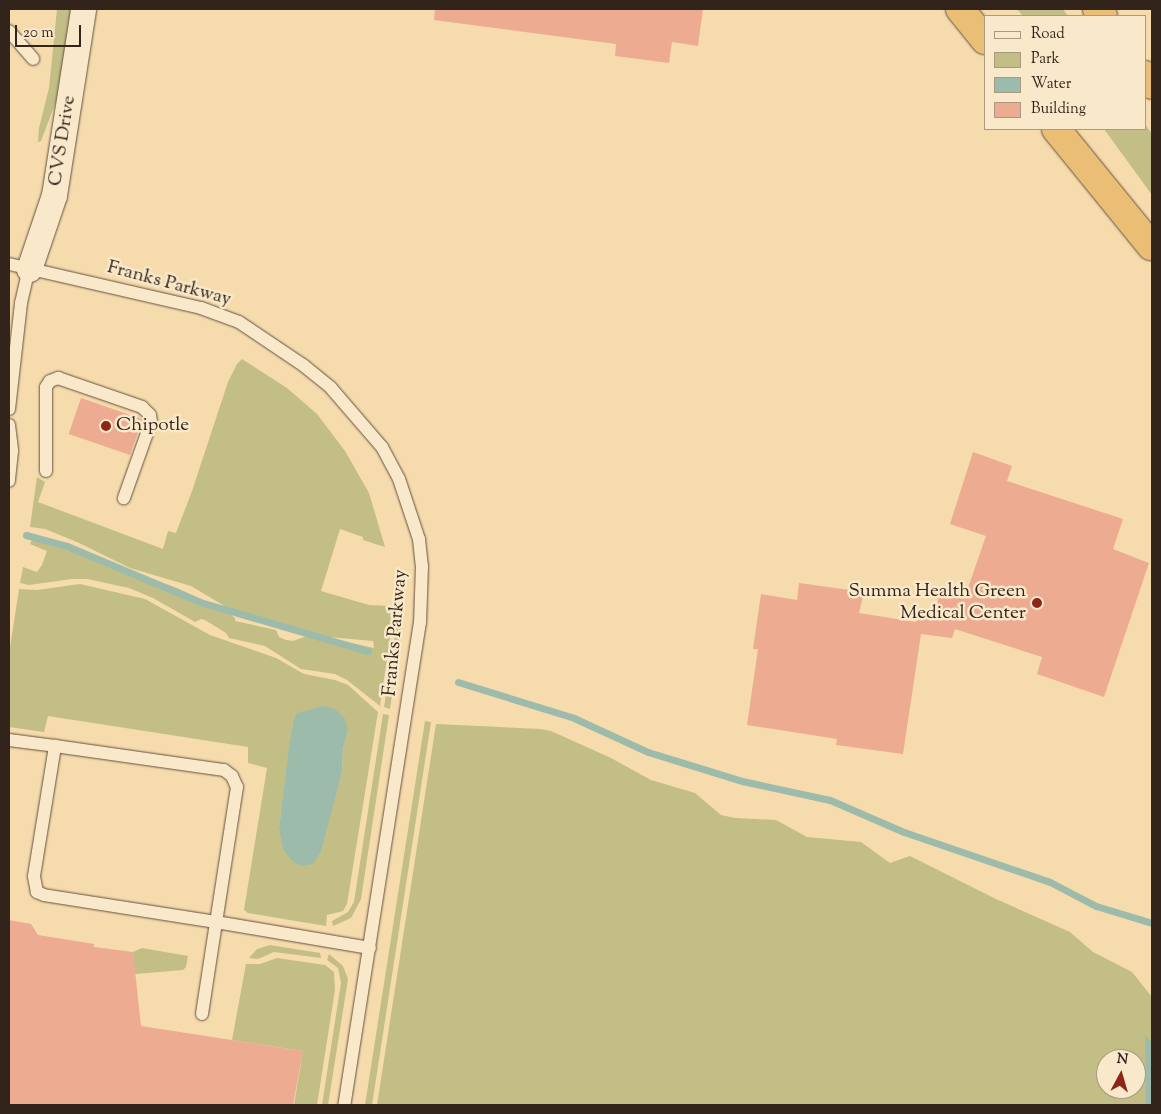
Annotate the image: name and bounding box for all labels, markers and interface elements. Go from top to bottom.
scale bar [18,15,84,47]
legend [984,15,1146,130]
text: 20 m [23,23,54,44]
text: Road [1031,24,1065,45]
text: Park [1031,49,1060,70]
text: Water [1031,74,1071,95]
street label: CVS Drive [45,94,81,188]
text: Building [1031,99,1086,120]
street label: Franks Parkway [105,257,233,311]
place label: Chipotle [116,415,189,437]
marker: Chipotle [100,420,112,432]
street label: Franks Parkway [379,569,413,697]
place label: Summa Health Green Medical Center [848,581,1026,625]
marker: Summa Health Green Medical Center [1030,596,1044,610]
north arrow [1096,1049,1146,1099]
text: N [1116,1050,1129,1071]

